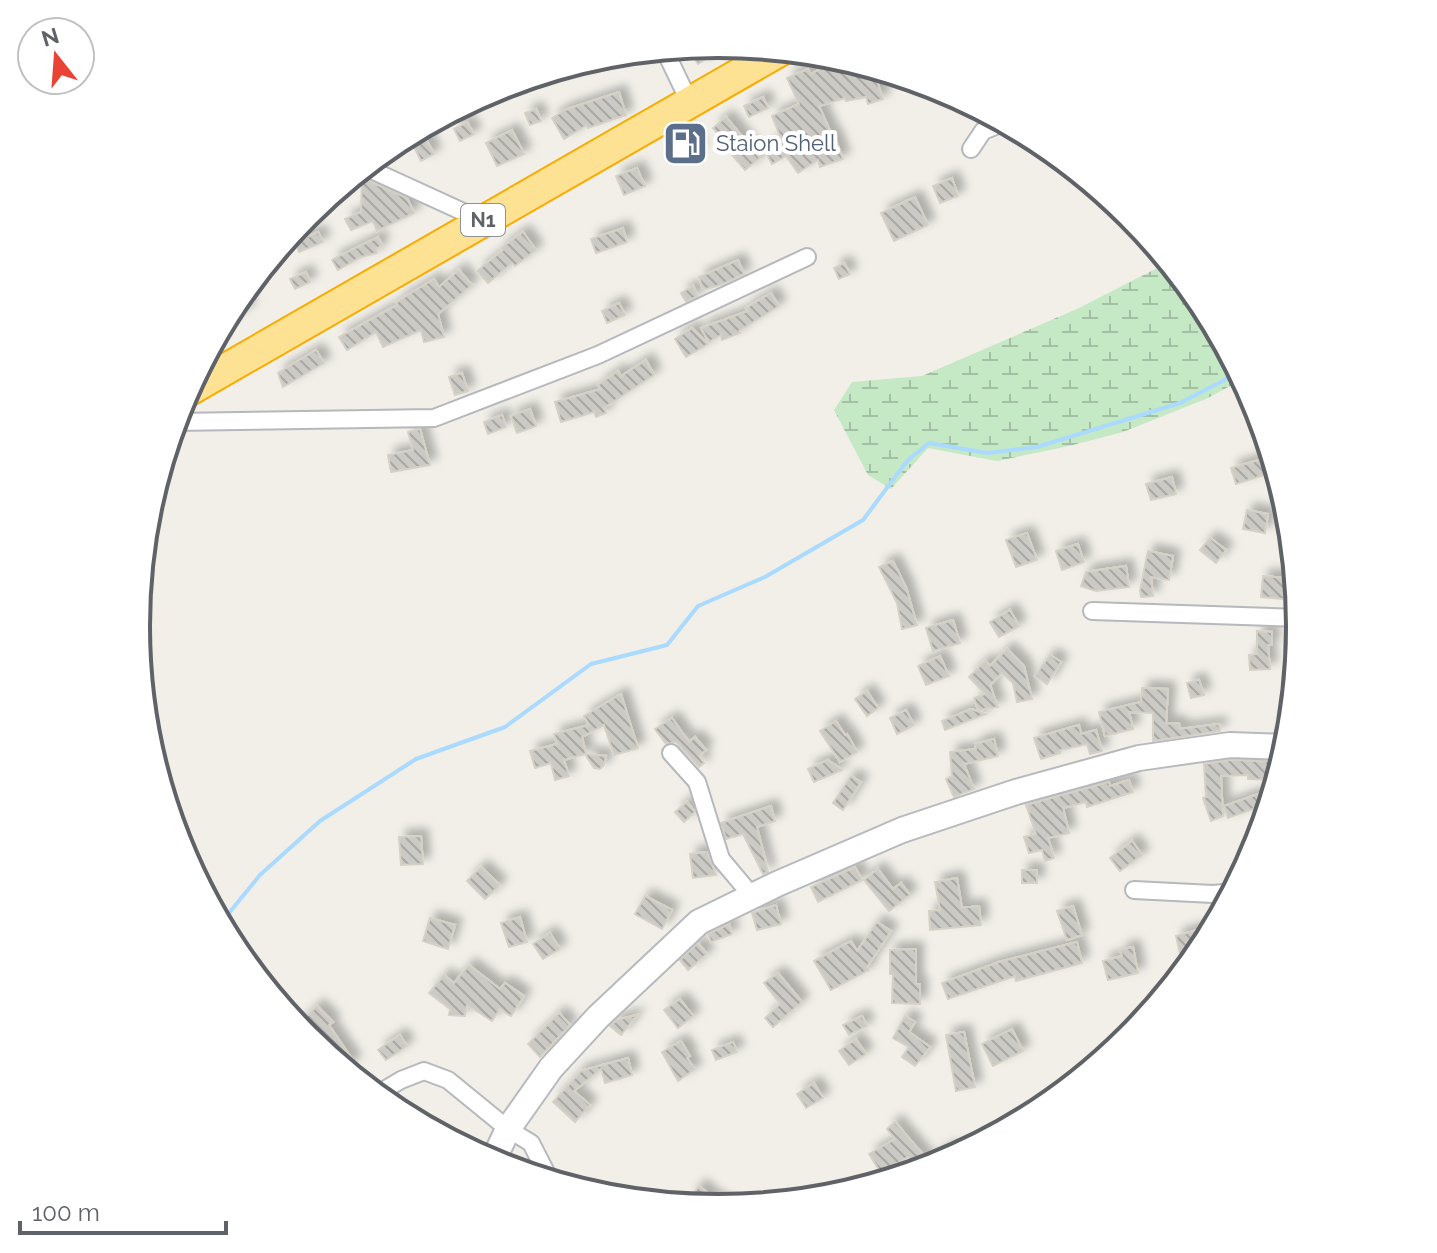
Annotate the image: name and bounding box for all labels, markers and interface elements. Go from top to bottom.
north arrow [16,16,96,96]
text: N [38,22,62,52]
fuel station icon: Staion Shell [661,119,709,167]
place label: Staion Shell [716,130,836,156]
road number: N1 [461,204,505,236]
scale bar [20,1185,226,1235]
text: 100 m [32,1198,100,1227]

